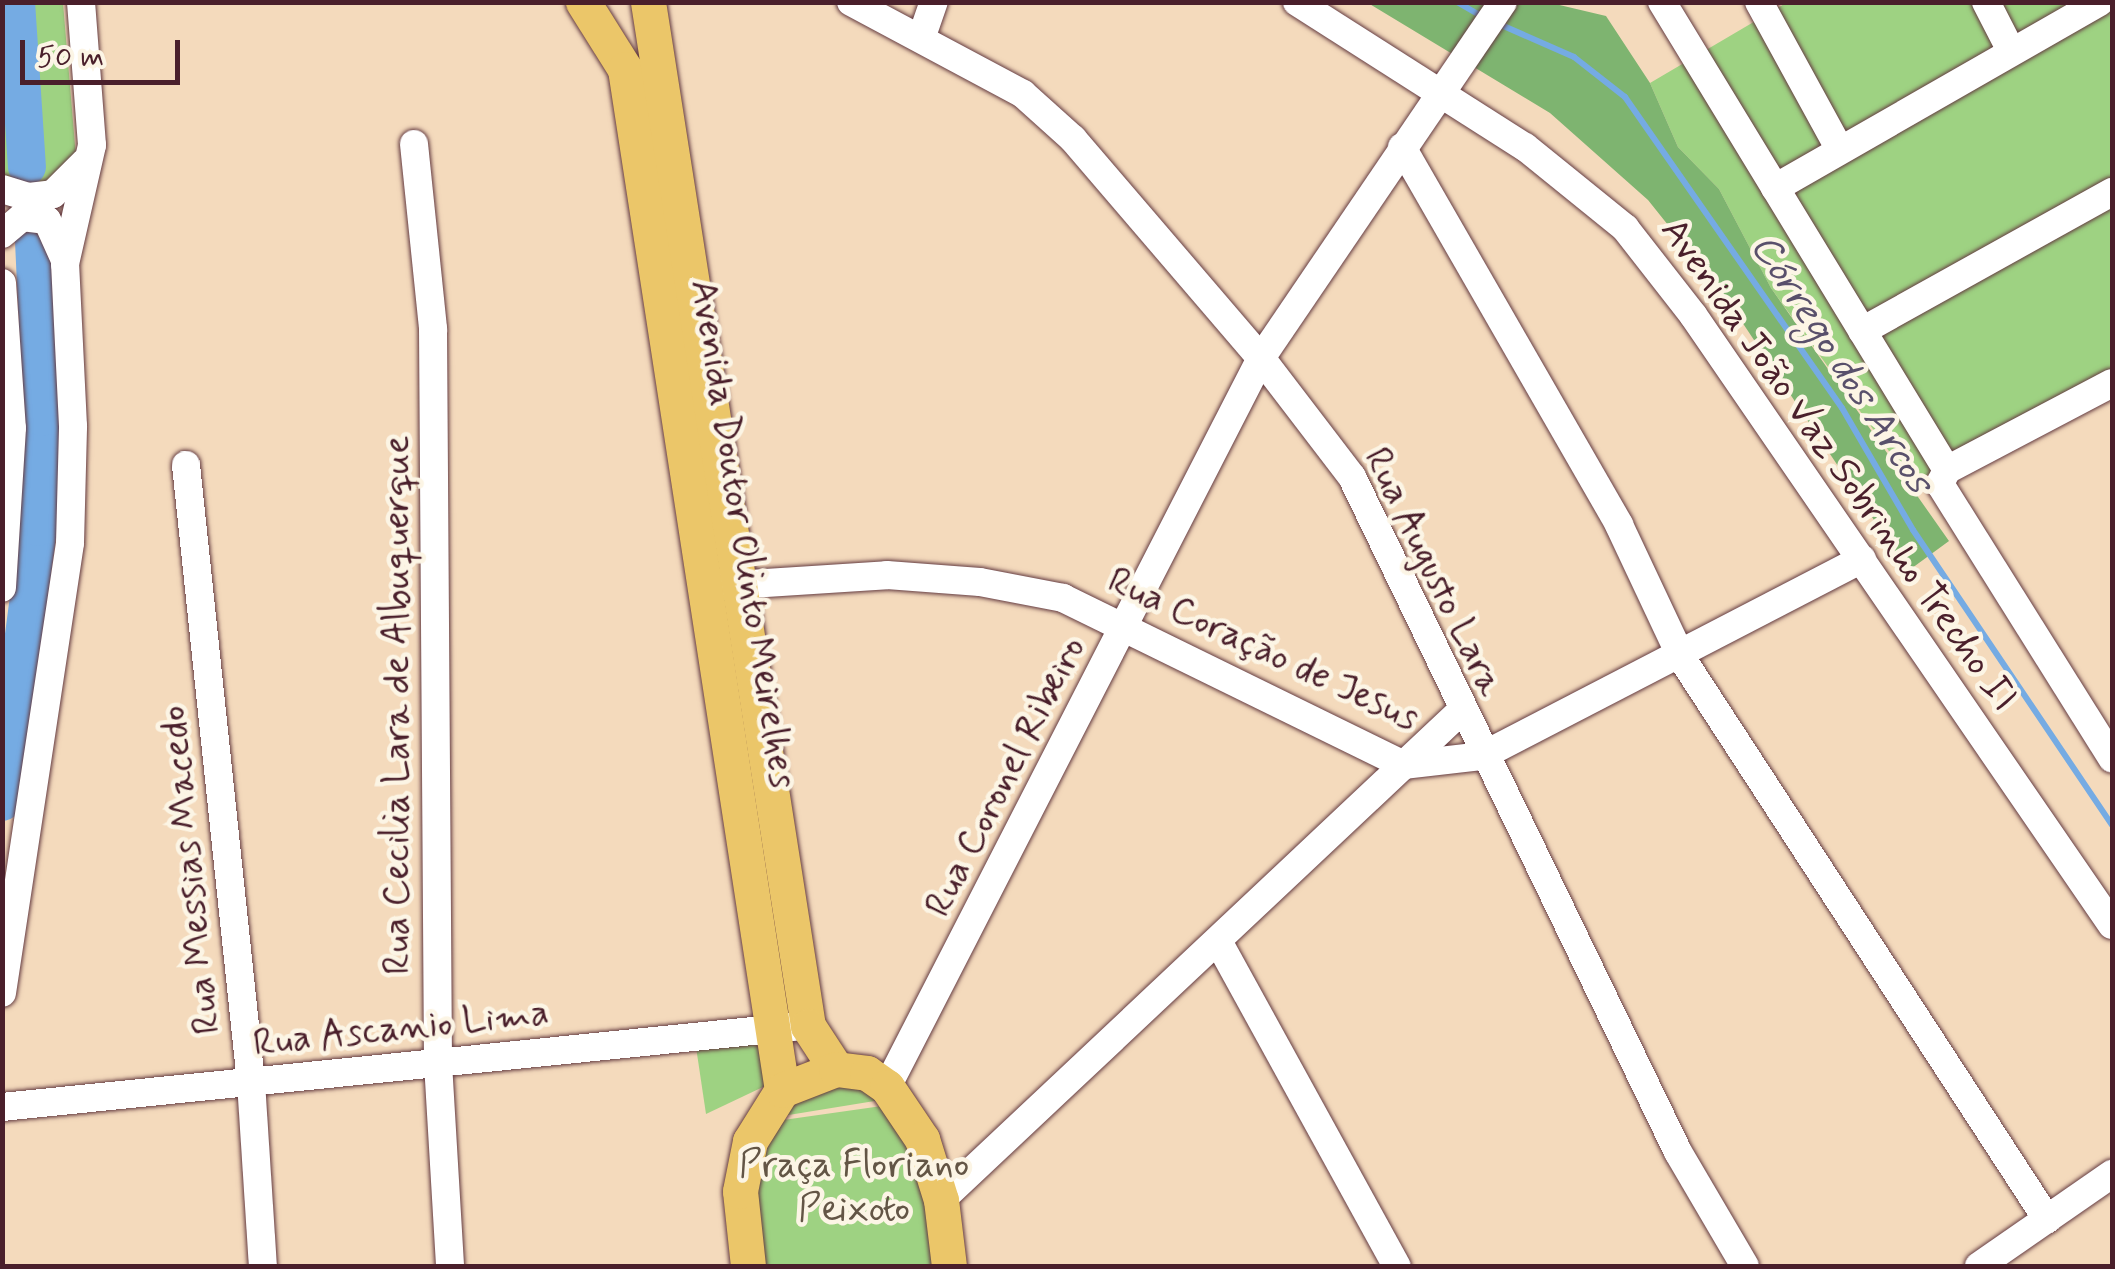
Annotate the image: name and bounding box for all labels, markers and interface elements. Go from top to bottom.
scale bar [25,20,185,82]
text: 50 m [37,38,104,77]
street label: Avenida João Vaz Sobrinho Trecho II [1648,208,2028,722]
water label: Córrego dos Arcos [1739,225,1943,503]
street label: Avenida Doutor Olinto Meirelhes [680,279,804,789]
street label: Rua Augusto Lara [1353,440,1513,704]
street label: Rua Cecilia Lara de Albuquerque [375,443,421,967]
street label: Rua Coração de Jesus [1100,558,1426,742]
street label: Rua Coronel Ribeiro [916,631,1096,923]
street label: Rua Messias Macedo [151,702,231,1038]
street label: Rua Ascanio Lima [251,991,551,1067]
park label: Praça Floriano Peixoto [737,1143,971,1232]

